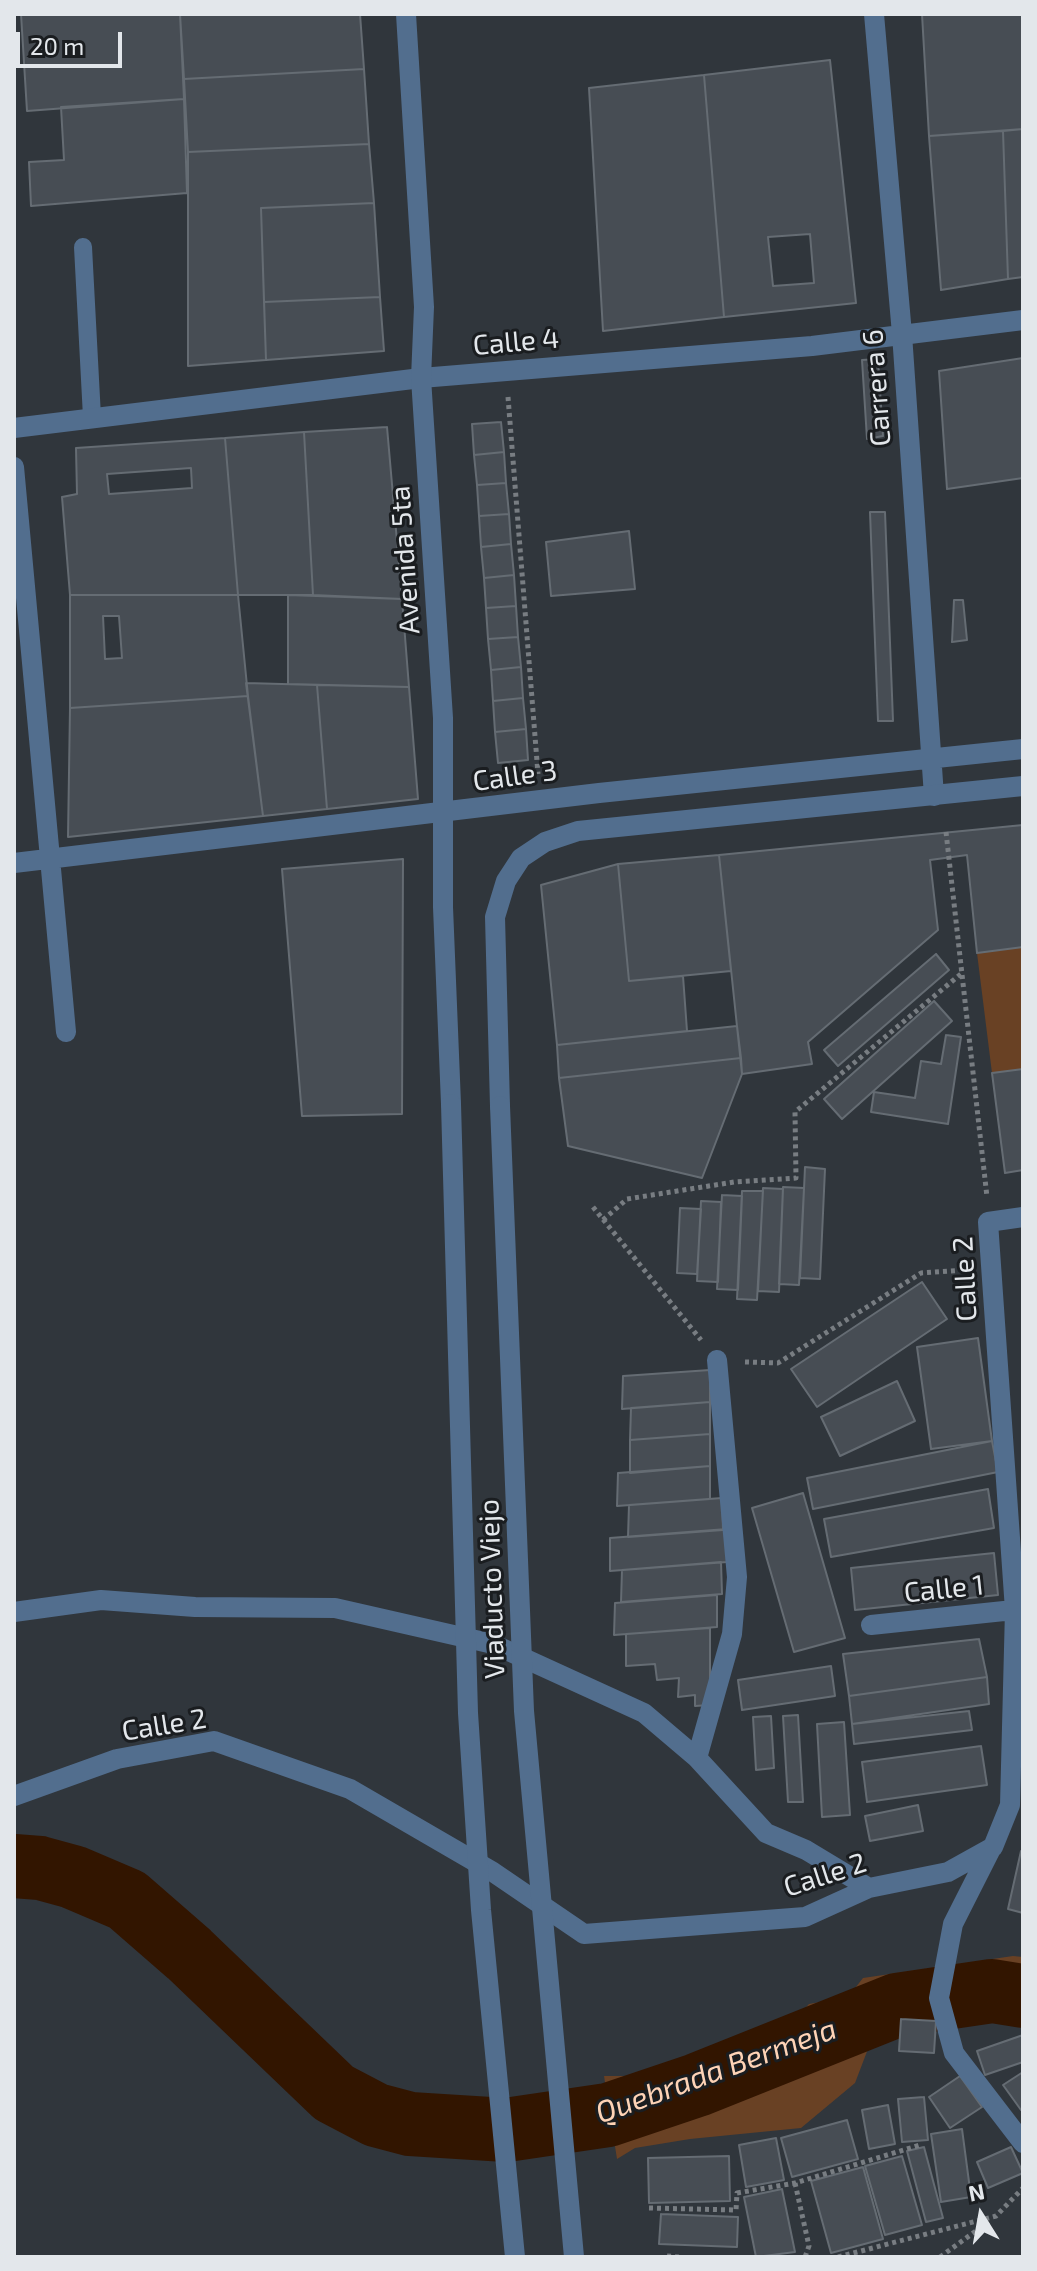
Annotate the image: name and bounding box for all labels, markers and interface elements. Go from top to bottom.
scale bar [20,16,126,66]
text: 20 m [30,31,84,60]
street label: Calle 4 [471,321,561,363]
street label: Carrera 6 [856,328,898,448]
street label: Avenida 5ta [383,485,427,635]
street label: Calle 3 [471,753,559,799]
street label: Calle 2 [946,1236,984,1322]
street label: Viaducto Viejo [472,1499,512,1679]
street label: Calle 1 [902,1568,986,1610]
street label: Calle 2 [119,1702,209,1748]
street label: Calle 2 [779,1846,871,1904]
water label: Quebrada Bermeja [591,2011,841,2131]
north arrow [941,2175,1021,2255]
text: N [966,2177,987,2206]

